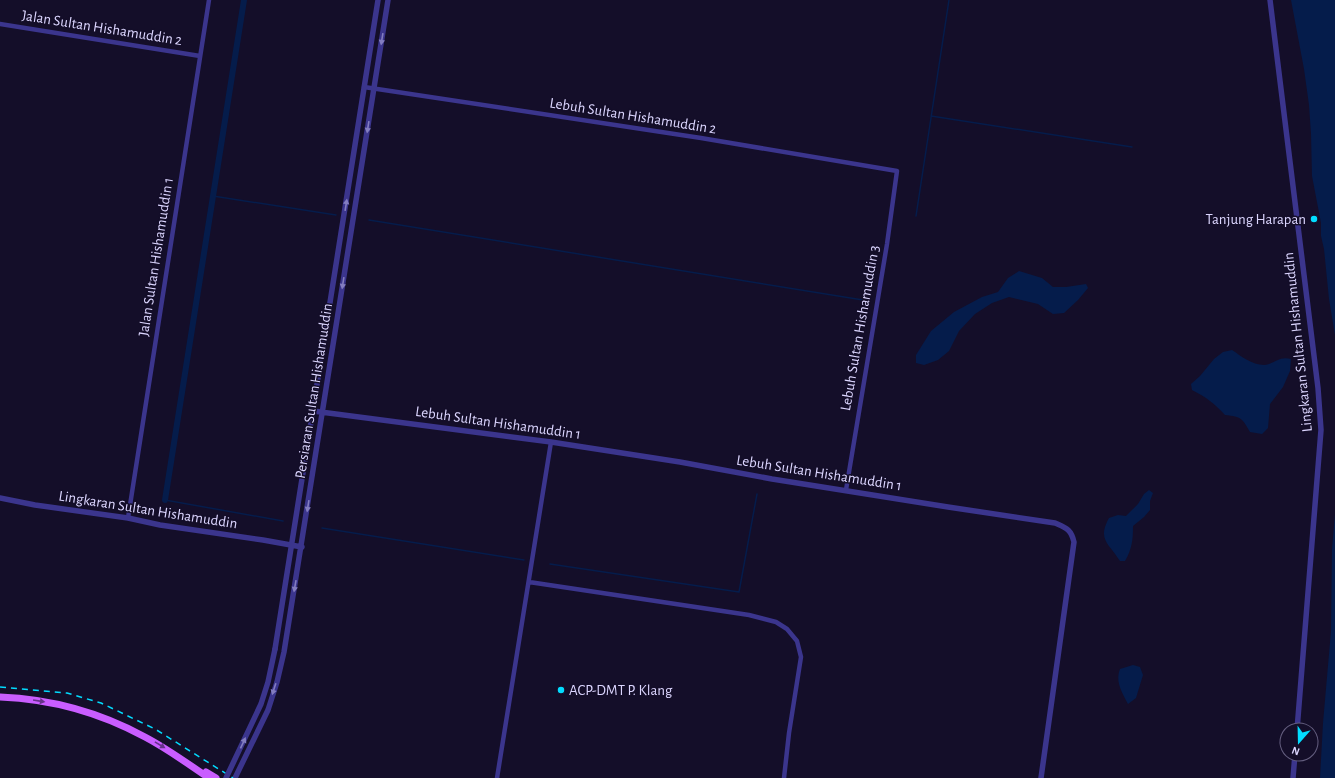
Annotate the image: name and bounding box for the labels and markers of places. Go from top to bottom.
place label: Tanjung Harapan [1206,212,1306,227]
marker: Tanjung Harapan [1309,214,1319,224]
place label: ACP-DMT P. Klang [569,683,673,698]
marker: ACP-DMT P. Klang [556,685,566,695]

